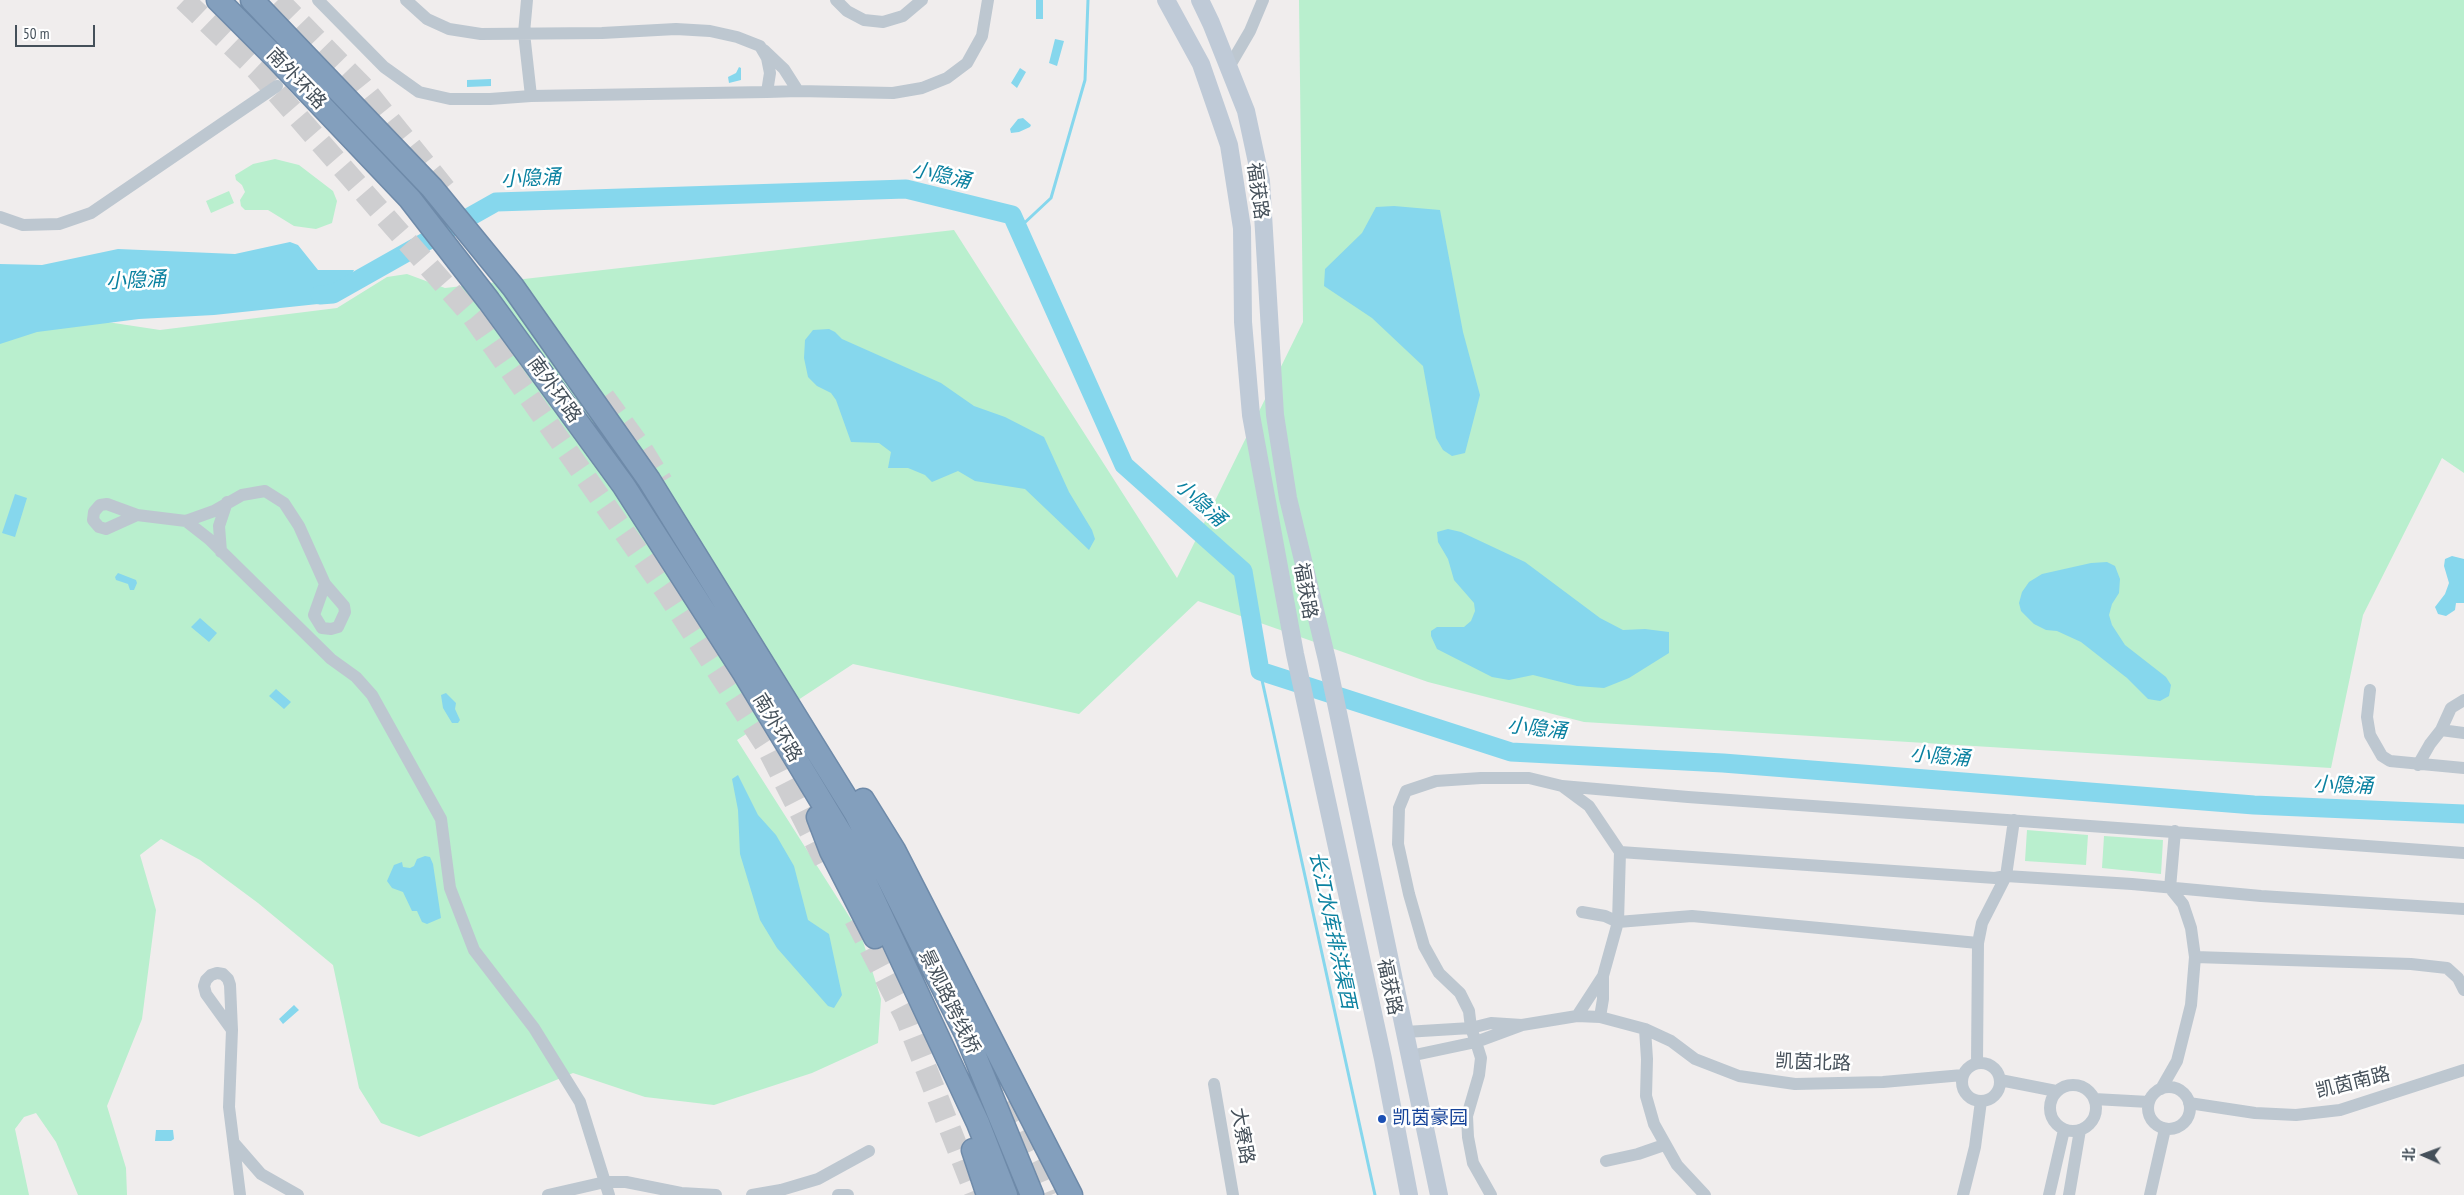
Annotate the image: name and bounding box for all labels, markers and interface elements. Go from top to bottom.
scale bar [18,15,98,47]
text: 50 m [23,24,49,43]
street label: 南外环路 [261,44,331,114]
water label: 小隐涌 [909,158,973,194]
street label: 福获路 [1242,161,1272,221]
water label: 小隐涌 [500,165,562,193]
water label: 小隐涌 [105,267,167,295]
street label: 南外环路 [522,353,586,427]
water label: 小隐涌 [1170,474,1230,532]
street label: 福获路 [1289,561,1321,621]
street label: 南外环路 [748,690,806,766]
water label: 小隐涌 [1506,714,1568,744]
water label: 小隐涌 [1909,742,1971,772]
water label: 小隐涌 [2313,773,2373,799]
water label: 长江水库排洪渠西 [1304,849,1360,1011]
street label: 景观路跨线桥 [914,946,984,1058]
street label: 福获路 [1372,957,1406,1017]
street label: 凯茵北路 [1775,1050,1851,1076]
street label: 凯茵南路 [2313,1063,2393,1103]
street label: 大寮路 [1226,1106,1258,1166]
place label: 凯茵豪园 [1392,1108,1468,1130]
marker: 凯茵豪园 [1376,1113,1388,1125]
north arrow [2399,1130,2449,1180]
text: 北 [2400,1147,2418,1162]

